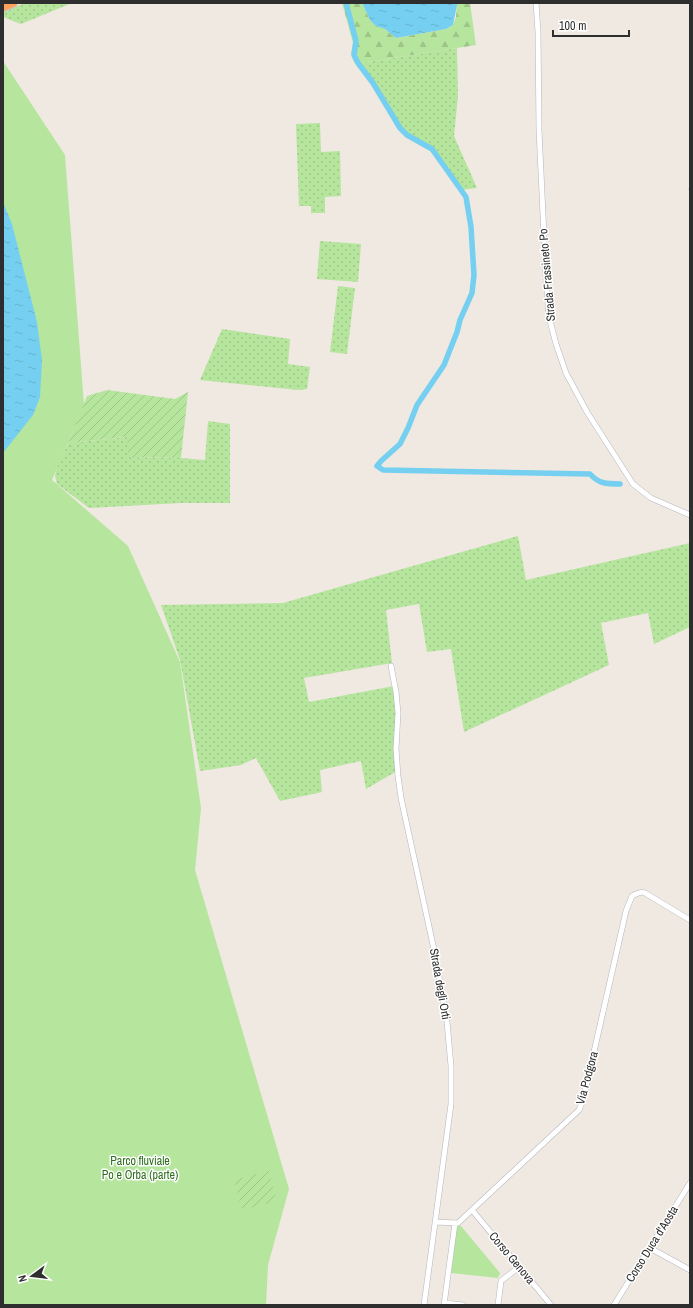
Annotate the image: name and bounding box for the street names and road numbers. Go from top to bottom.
street label: Strada Frassineto Po [535,228,559,322]
street label: Strada degli Orti [426,947,454,1021]
street label: Via Podgora [572,1049,602,1106]
street label: Corso Duca d'Aosta [622,1202,682,1285]
street label: Corso Genova [485,1229,539,1288]

